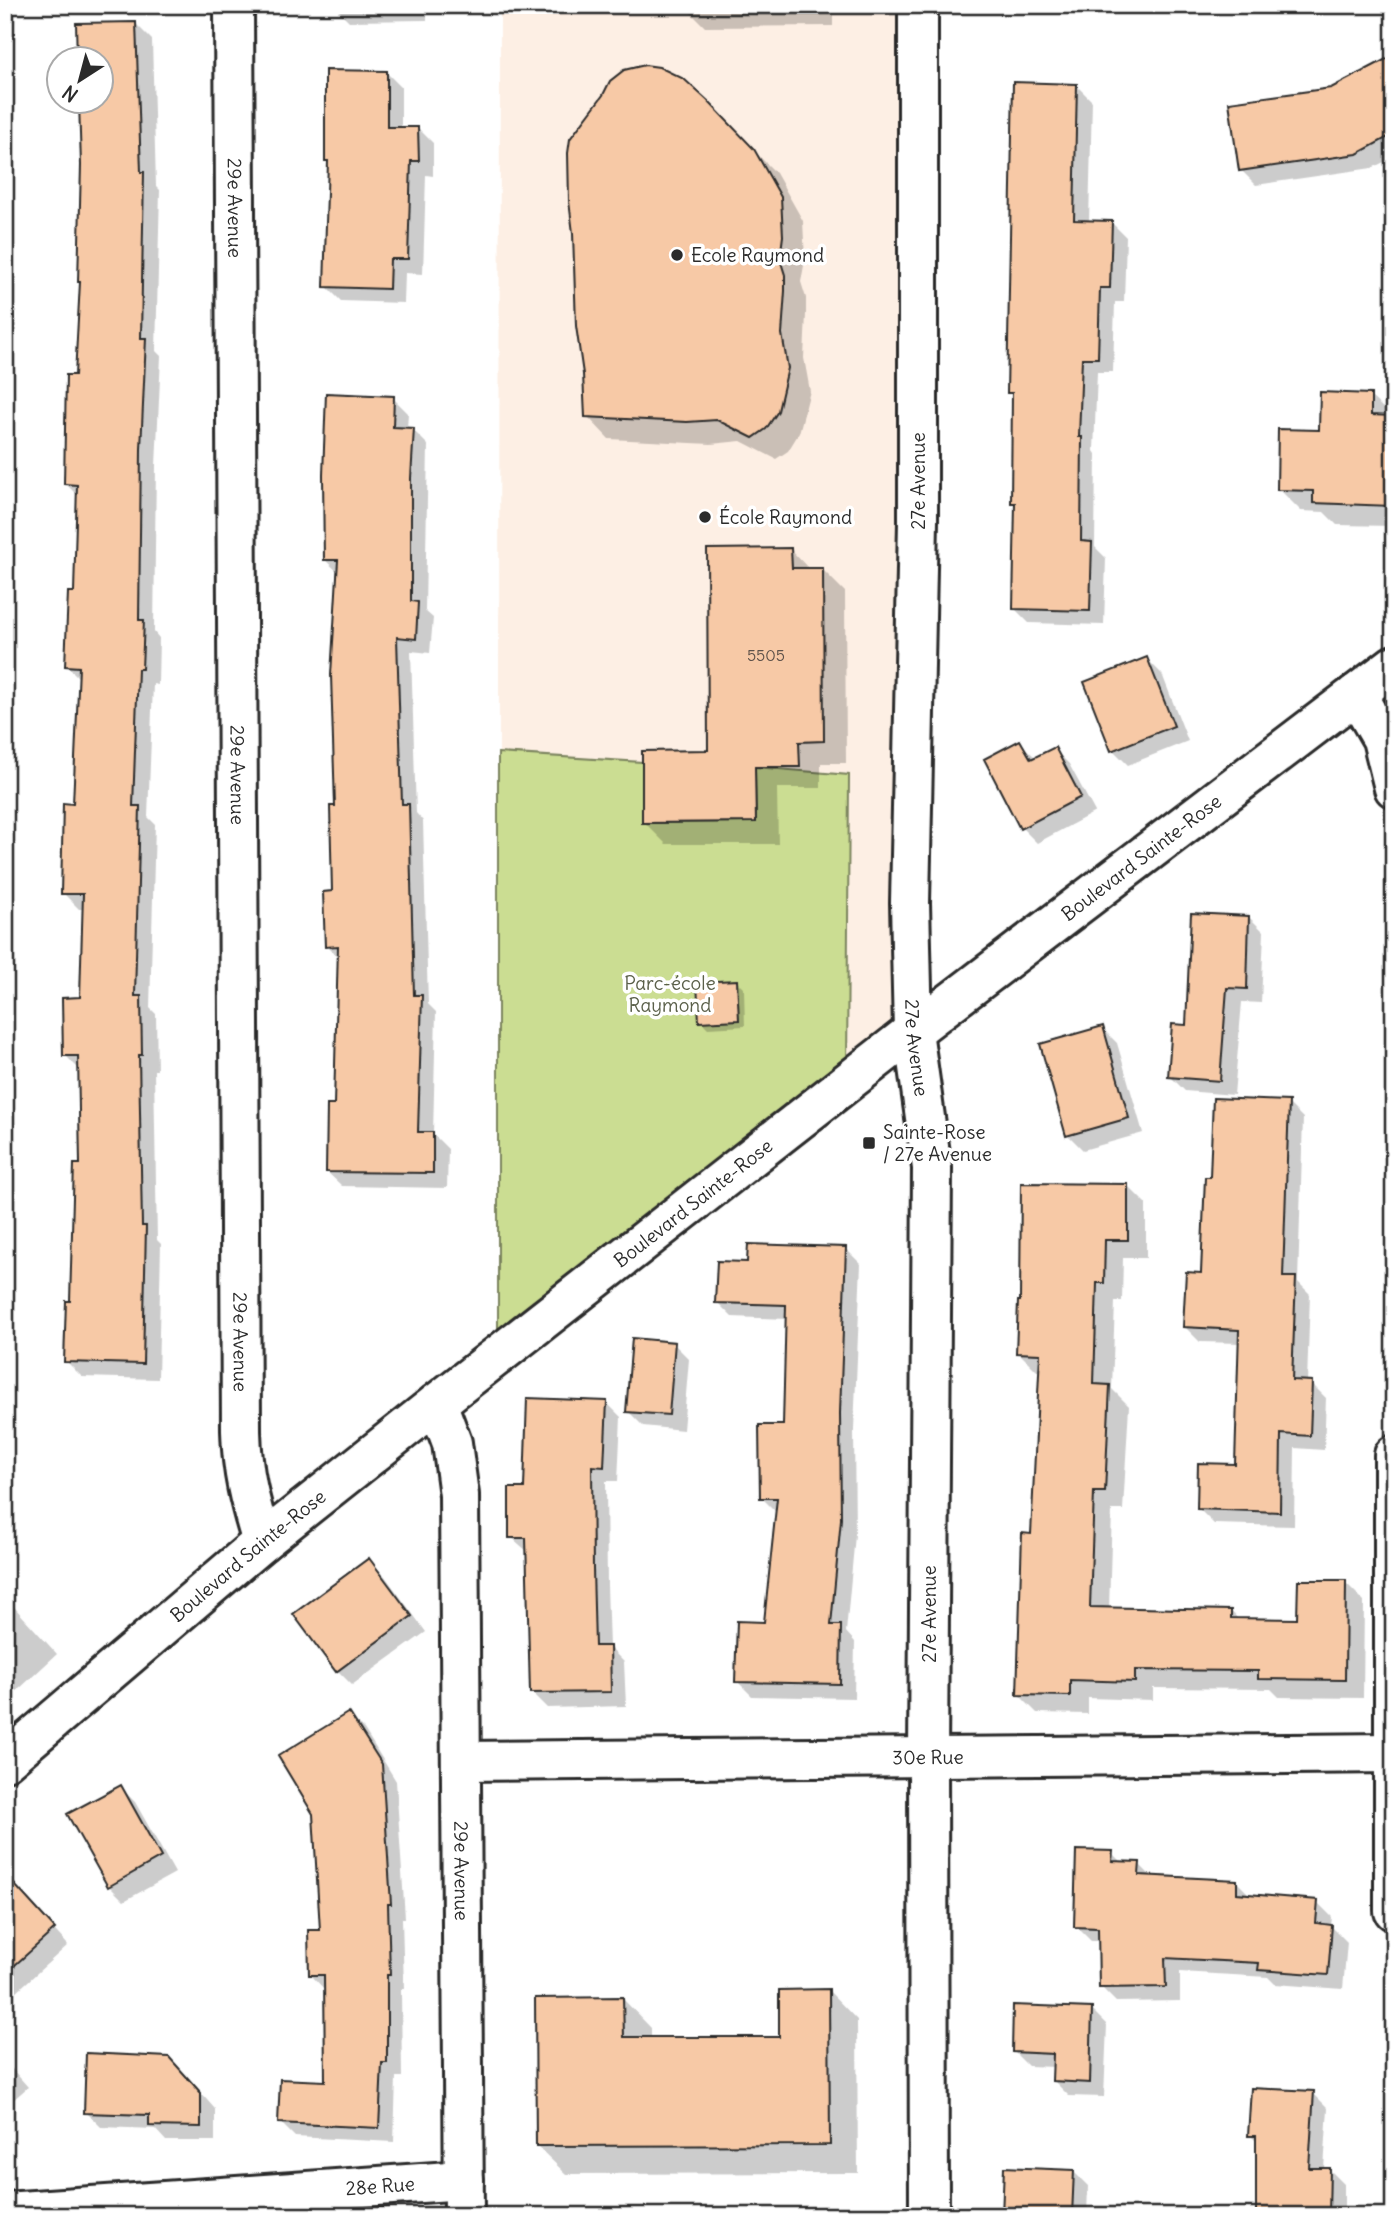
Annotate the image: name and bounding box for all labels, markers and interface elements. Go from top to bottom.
north arrow [46,46,116,116]
text: N [58,80,82,107]
street label: 29e Avenue [223,158,247,258]
place label: Ecole Raymond [691,243,824,267]
marker: Ecole Raymond [669,247,685,263]
street label: 27e Avenue [906,432,930,530]
place label: École Raymond [719,505,852,529]
marker: École Raymond [697,509,713,525]
house number: 5505 [747,645,785,665]
street label: 29e Avenue [226,725,250,825]
street label: Boulevard Sainte-Rose [1056,789,1226,926]
park label: Parc-école Raymond [624,971,716,1017]
street label: 27e Avenue [900,999,934,1098]
place label: Sainte-Rose / 27e Avenue [883,1120,992,1166]
street label: Boulevard Sainte-Rose [609,1134,777,1272]
marker: Sainte-Rose / 27e Avenue [861,1135,877,1151]
street label: 29e Avenue [228,1292,253,1392]
street label: Boulevard Sainte-Rose [165,1484,330,1627]
street label: 27e Avenue [917,1565,941,1663]
street label: 30e Rue [892,1745,964,1769]
street label: 29e Avenue [449,1821,474,1921]
street label: 28e Rue [345,2171,416,2200]

